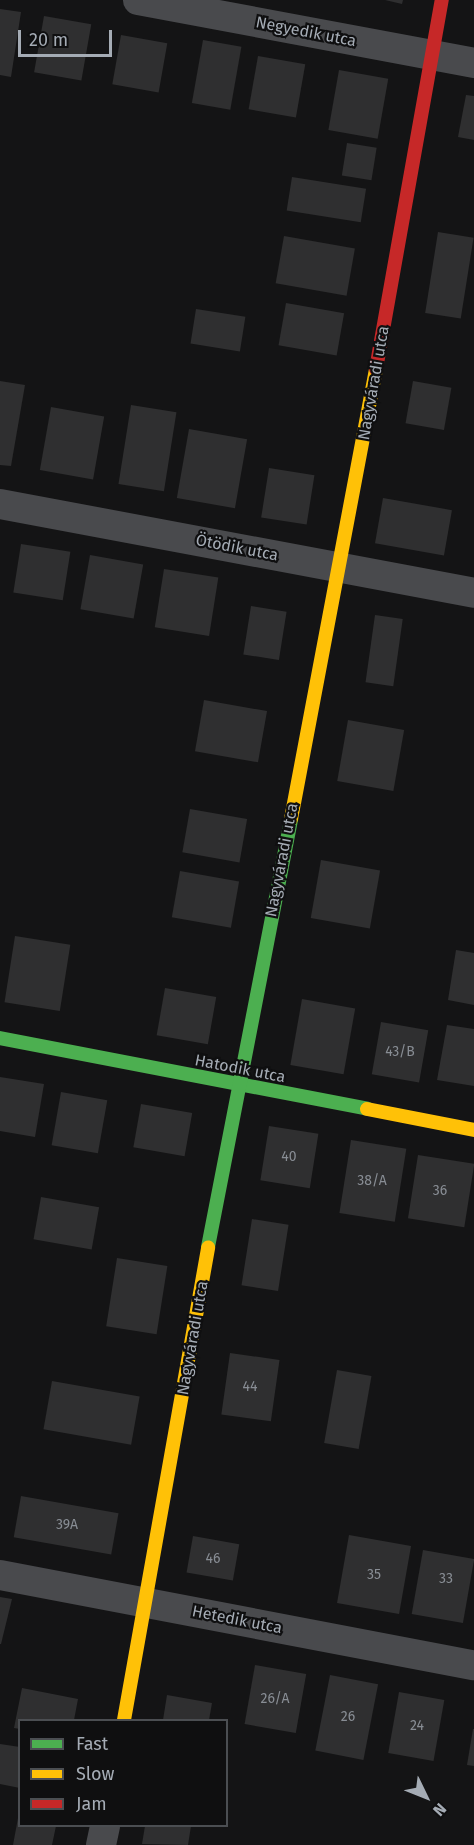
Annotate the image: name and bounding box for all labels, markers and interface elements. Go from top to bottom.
street label: Negyedik utca [254,13,358,51]
scale bar [21,18,116,56]
text: 20 m [29,29,68,51]
street label: Nagyváradi utca [355,324,393,442]
street label: Ötödik utca [194,531,280,565]
street label: Nagyváradi utca [262,801,302,919]
house number: 43/B [385,1044,415,1060]
street label: Hatodik utca [193,1051,287,1087]
house number: 40 [281,1149,297,1165]
house number: 38/A [357,1173,387,1189]
house number: 36 [433,1183,447,1199]
street label: Nagyváradi utca [174,1279,212,1397]
house number: 44 [243,1379,257,1395]
house number: 39A [56,1517,78,1533]
house number: 46 [206,1551,220,1567]
house number: 35 [367,1567,381,1583]
house number: 33 [439,1571,453,1587]
street label: Hetedik utca [190,1602,284,1638]
house number: 26/A [261,1691,289,1707]
house number: 26 [341,1709,355,1725]
house number: 24 [410,1718,424,1734]
legend [18,1719,228,1827]
text: Fast [76,1733,108,1755]
text: Slow [76,1763,114,1785]
north arrow [396,1767,456,1827]
text: Jam [76,1793,107,1815]
text: N [429,1799,450,1820]

